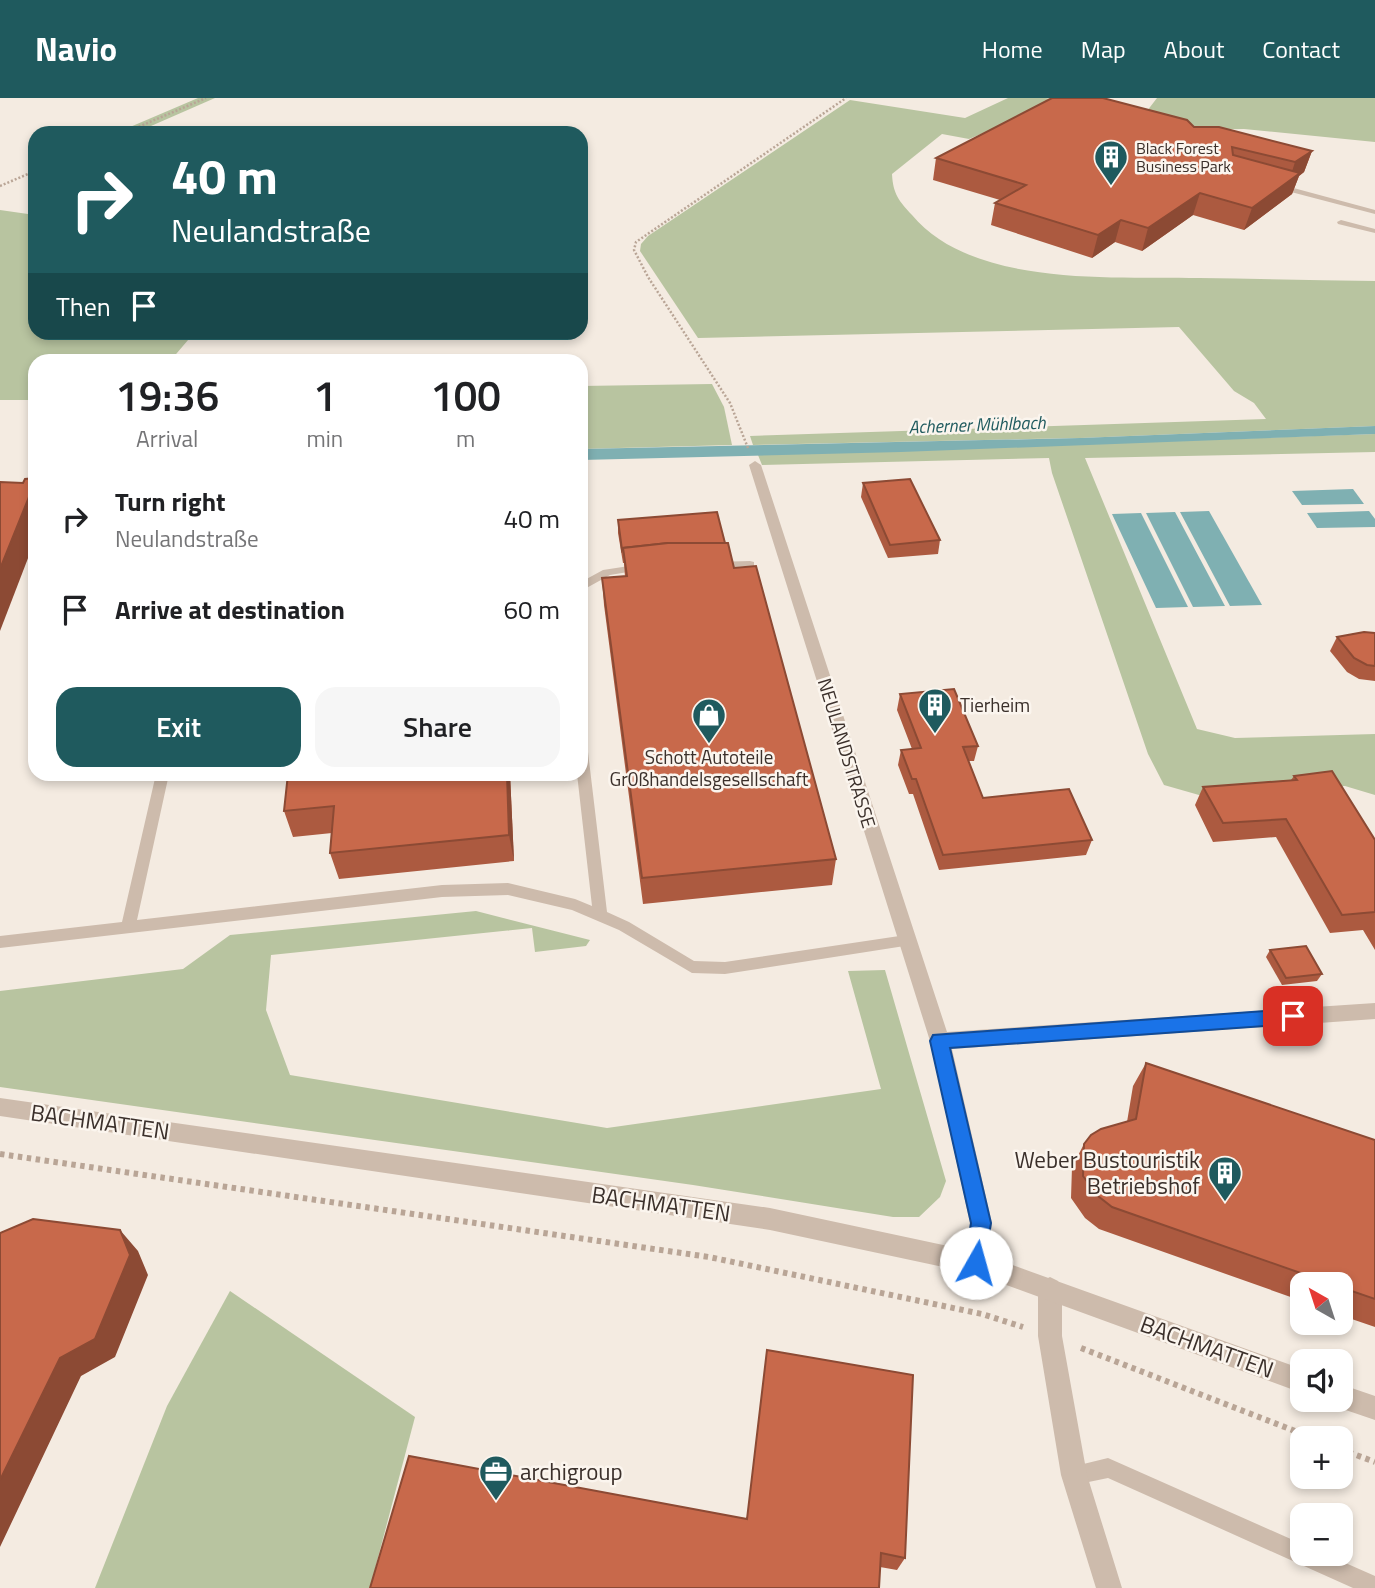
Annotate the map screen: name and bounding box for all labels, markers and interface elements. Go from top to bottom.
text: Navio [35,24,117,74]
text: Home [982,31,1043,67]
text: Map [1081,31,1126,67]
text: About [1164,31,1224,67]
text: Contact [1262,31,1340,67]
place label: Black Forest Business Park [1136,136,1231,178]
text: 40 m [171,138,278,213]
building icon: Black Forest Business Park [1092,138,1130,187]
icon: right [56,154,147,245]
text: Neulandstraße [171,206,371,254]
text: Then [56,287,111,326]
icon: arrive [125,287,163,325]
text: 19:36 [115,363,219,427]
text: 1 [313,363,337,427]
text: 100 [430,363,501,427]
water label: Acherner Mühlbach [908,409,1047,440]
text: Arrival [136,421,198,456]
text: min [306,421,343,456]
text: m [456,421,475,456]
text: Turn right [115,482,226,521]
text: 40 m [503,499,560,538]
icon: right [56,500,94,538]
text: Neulandstraße [115,521,259,556]
text: Arrive at destination [115,590,345,629]
text: 60 m [503,590,560,629]
icon: arrive [56,591,94,629]
street label: NEULANDSTRASSE [811,674,884,831]
building icon: Tierheim [916,686,954,735]
button: Exit [56,687,301,767]
button: Share [315,687,560,767]
place label: Tierheim [960,690,1030,719]
shop icon: Schott Autoteile Gr0ßhandelsgesellschaft [690,696,728,745]
place label: Schott Autoteile Gr0ßhandelsgesellschaft [610,742,809,793]
pin [1263,986,1323,1046]
icon: arrive [1274,997,1312,1035]
street label: BACHMATTEN [28,1094,172,1149]
place label: Weber Bustouristik Betriebshof [1014,1142,1200,1203]
building icon: Weber Bustouristik Betriebshof [1206,1154,1244,1203]
street label: BACHMATTEN [589,1176,733,1231]
position arrow [939,1226,1013,1300]
north arrow [1290,1272,1353,1335]
map controls [1290,1272,1353,1566]
street label: BACHMATTEN [1135,1306,1279,1387]
button: sound [1290,1349,1353,1412]
button: + [1290,1426,1353,1489]
office icon: archigroup [477,1453,515,1502]
place label: archigroup [520,1454,623,1489]
button: − [1290,1503,1353,1566]

